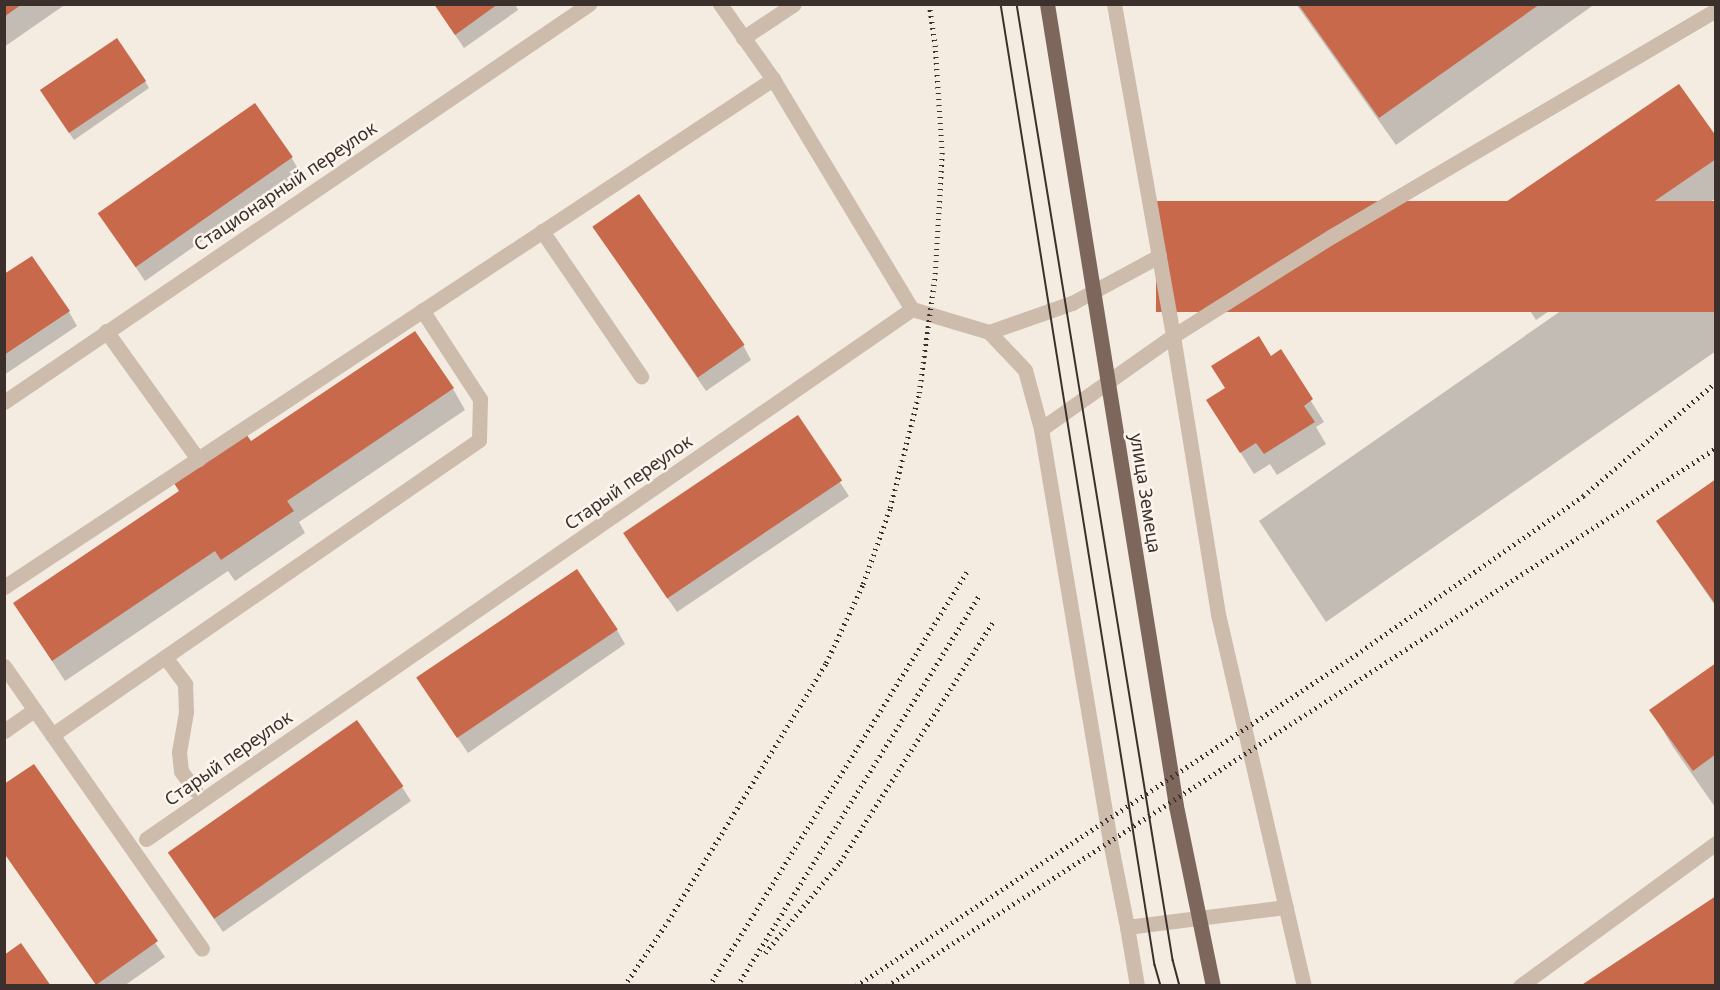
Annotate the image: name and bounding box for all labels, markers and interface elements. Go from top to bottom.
street label: Стационарный переулок [190,117,380,255]
street label: Старый переулок [560,430,696,534]
street label: улица Земеца [1126,432,1166,554]
street label: Старый переулок [160,706,296,810]

